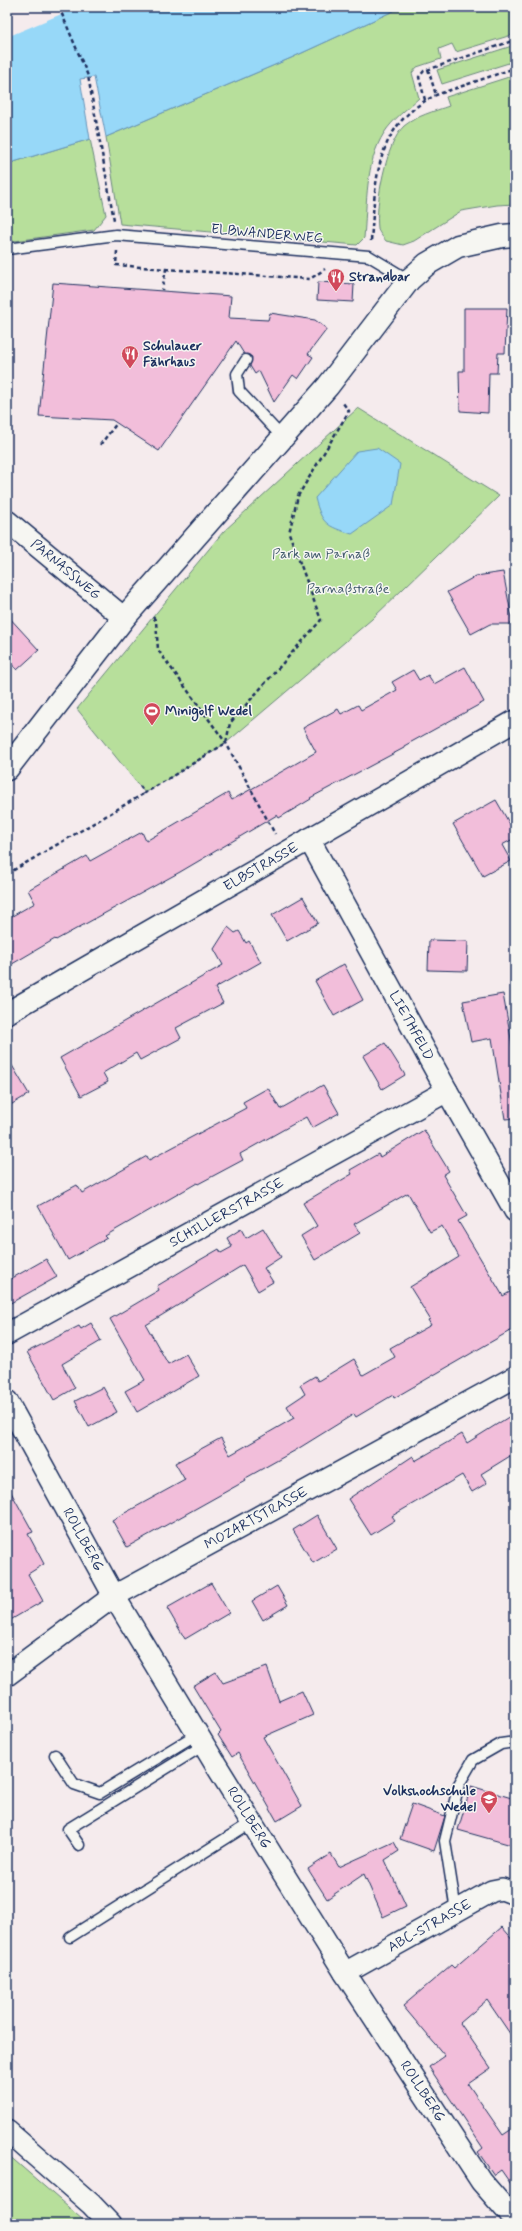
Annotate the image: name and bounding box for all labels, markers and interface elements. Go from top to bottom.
street label: ELBWANDERWEG [210,220,324,248]
restaurant icon: Strandbar [326,267,346,292]
place label: Strandbar [349,268,410,286]
place label: Schulauer Fährhaus [143,337,202,371]
restaurant icon: Schulauer Fährhaus [120,344,140,369]
street label: PARNASSWEG [27,535,104,604]
park label: Park am Parnaß [272,545,370,563]
park label: Parnaßstraße [307,580,390,598]
sports icon: Minigolf Wedel [142,701,162,726]
place label: Minigolf Wedel [165,702,252,722]
street label: ELBSTRASSE [220,838,302,896]
street label: LIETHFELD [385,988,438,1064]
street label: SCHILLERSTRASSE [166,1174,287,1252]
street label: MOZARTSTRASSE [201,1483,311,1554]
street label: ROLLBERG [58,1505,108,1575]
place label: Volkshochschule Wedel [383,1782,476,1816]
street label: ROLLBERG [223,1784,275,1852]
school or university icon: Volkshochschule Wedel [479,1789,499,1814]
street label: ABC-STRASSE [385,1895,475,1956]
street label: ROLLBERG [396,2057,449,2126]

